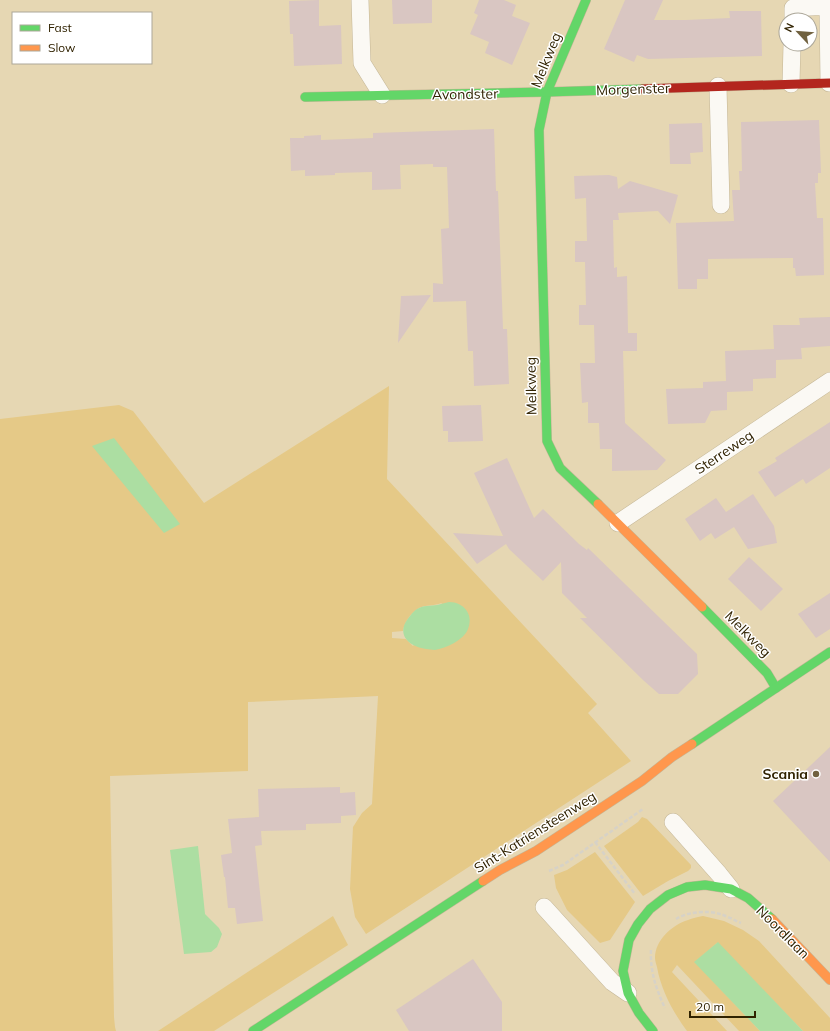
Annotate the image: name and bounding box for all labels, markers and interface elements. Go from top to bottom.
legend [12,12,152,64]
north arrow [778,12,818,52]
text: Fast [48,20,72,35]
text: N [781,21,797,34]
street label: Melkweg [527,30,565,90]
text: Slow [48,40,76,55]
street label: Morgenster [596,79,671,99]
street label: Avondster [432,84,499,104]
street label: Melkweg [521,357,541,415]
street label: Sterreweg [691,426,757,478]
street label: Melkweg [721,607,775,661]
place label: Scania [763,765,808,783]
marker: Scania [811,769,821,779]
street label: Sint-Katriensteenweg [471,787,599,877]
street label: Noordlaan [753,902,813,962]
scale bar [690,993,755,1019]
text: 20 m [696,999,724,1014]

